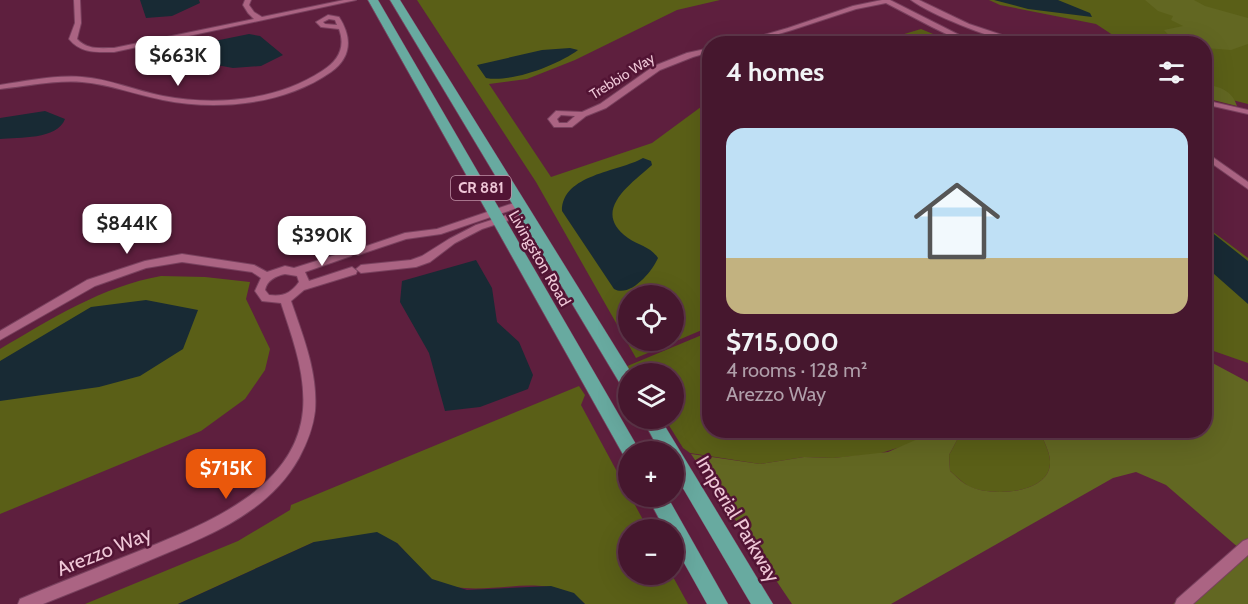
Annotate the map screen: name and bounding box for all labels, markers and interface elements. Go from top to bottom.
pin: $663K [136,36,220,87]
text: $663K [149,43,207,67]
street label: Trebbio Way [586,49,658,103]
text: 4 homes [726,56,824,88]
icon: filters [1155,56,1188,89]
icon: home [903,167,1011,275]
road number: CR 881 [451,176,511,200]
pin: $844K [85,204,169,255]
street label: Livingston Road [504,207,575,310]
text: $844K [96,211,158,235]
pin: $390K [280,216,364,267]
text: $390K [292,223,352,247]
map controls [618,285,684,585]
button: locate [618,285,684,351]
text: $715,000 [726,326,839,358]
text: 4 rooms · 128 m² [726,358,868,382]
button: layers [618,363,684,429]
text: Arezzo Way [726,382,826,406]
button: + [618,441,684,507]
pin: $715K [184,449,268,500]
street label: Imperial Parkway [691,452,785,586]
text: $715K [200,456,252,480]
button: − [618,519,684,585]
street label: Arezzo Way [53,521,155,581]

